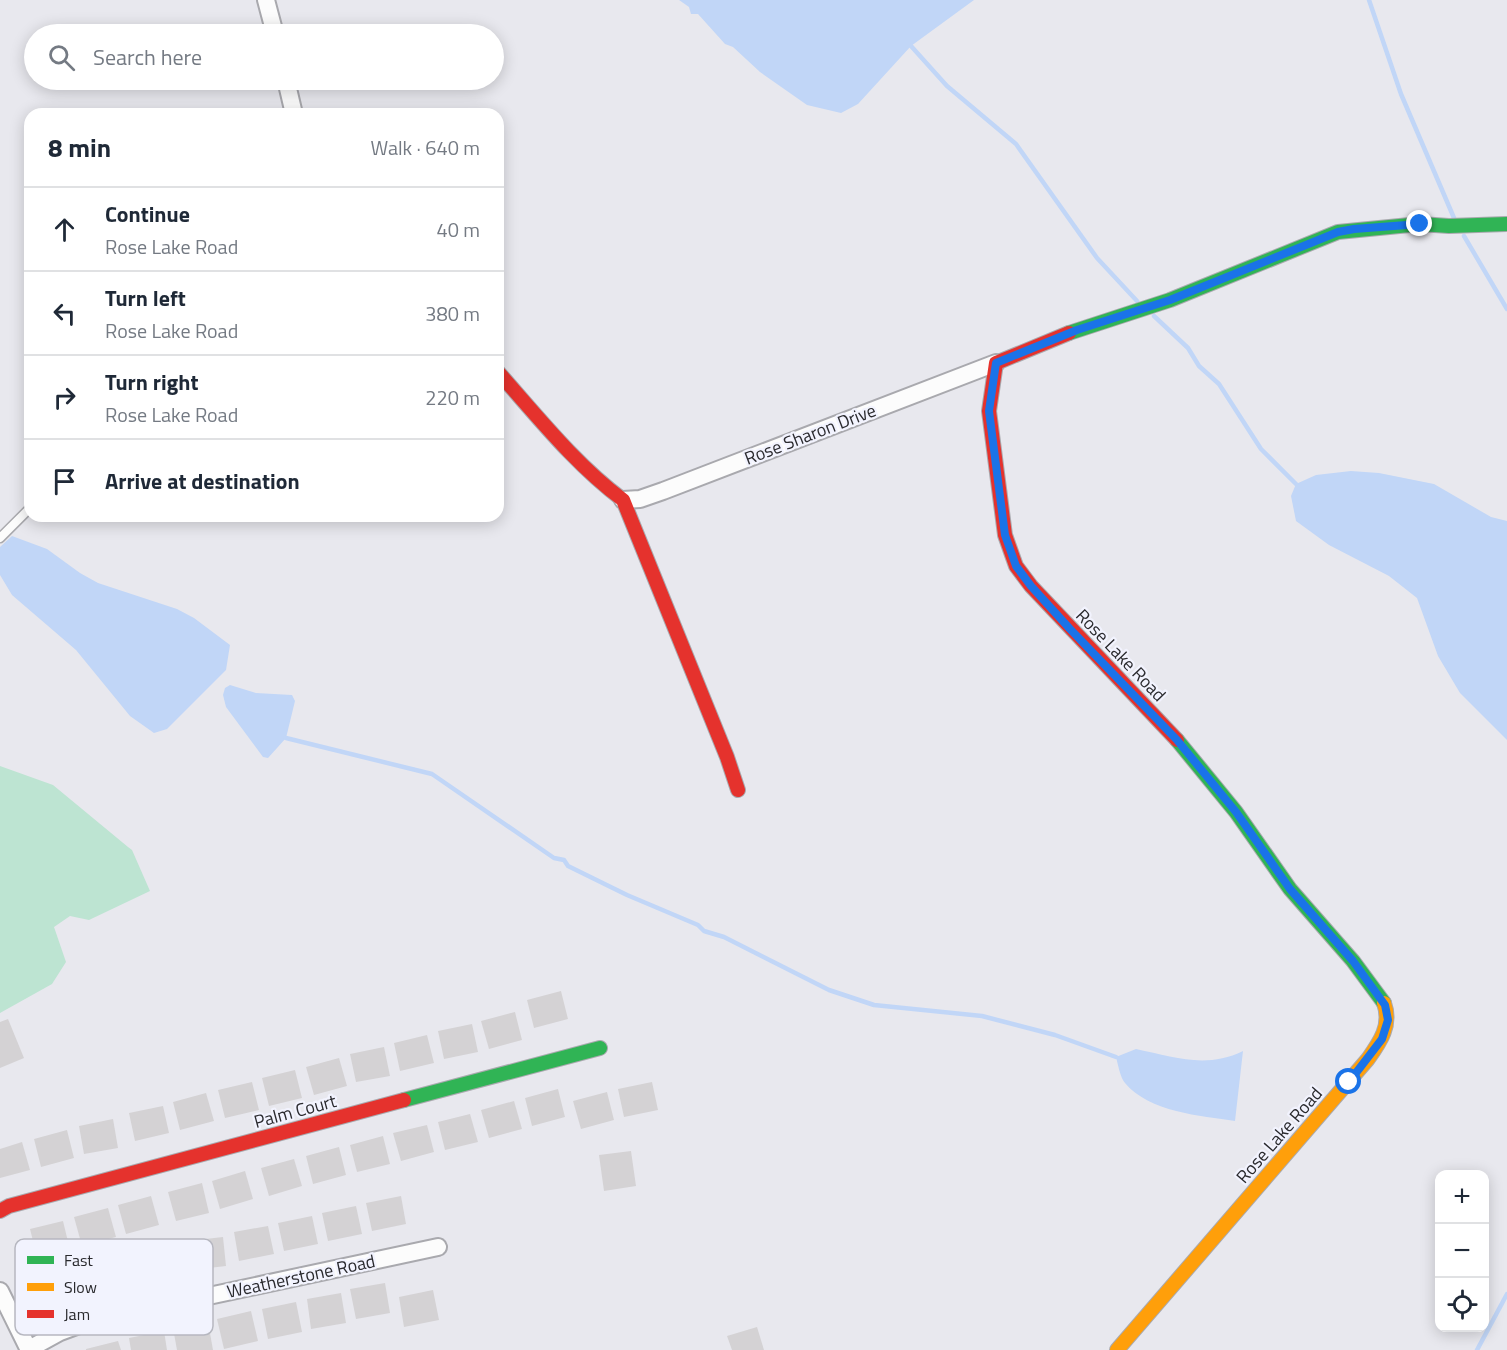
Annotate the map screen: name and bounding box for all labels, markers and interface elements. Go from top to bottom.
search box [24,24,504,90]
text: Search here [93,40,202,74]
icon: search [45,41,78,74]
text: 8 min [48,128,111,167]
text: Walk · 640 m [371,132,480,163]
text: Continue [105,197,190,231]
route end [1406,210,1432,236]
icon: ahead [48,213,81,246]
text: 40 m [436,214,480,245]
text: Rose Lake Road [105,231,238,262]
text: Turn left [105,281,186,315]
icon: left [48,297,81,330]
text: 380 m [425,298,480,329]
text: Rose Lake Road [105,315,238,346]
text: Turn right [105,365,199,399]
icon: right [48,381,81,414]
text: 220 m [425,382,480,413]
street label: Rose Sharon Drive [740,397,880,471]
text: Rose Lake Road [105,399,238,430]
text: Arrive at destination [105,464,300,498]
icon: arrive [48,465,81,498]
street label: Rose Lake Road [1070,602,1172,708]
route start [1335,1068,1361,1094]
street label: Rose Lake Road [1229,1081,1329,1189]
street label: Palm Court [251,1087,340,1135]
map controls [1435,1170,1489,1332]
button: + [1435,1170,1489,1224]
button: − [1435,1224,1489,1278]
legend [15,1239,213,1335]
street label: Weatherstone Road [224,1247,378,1305]
text: Fast [64,1248,93,1272]
text: Slow [64,1275,97,1299]
button: locate [1435,1278,1489,1332]
text: Jam [64,1302,90,1326]

